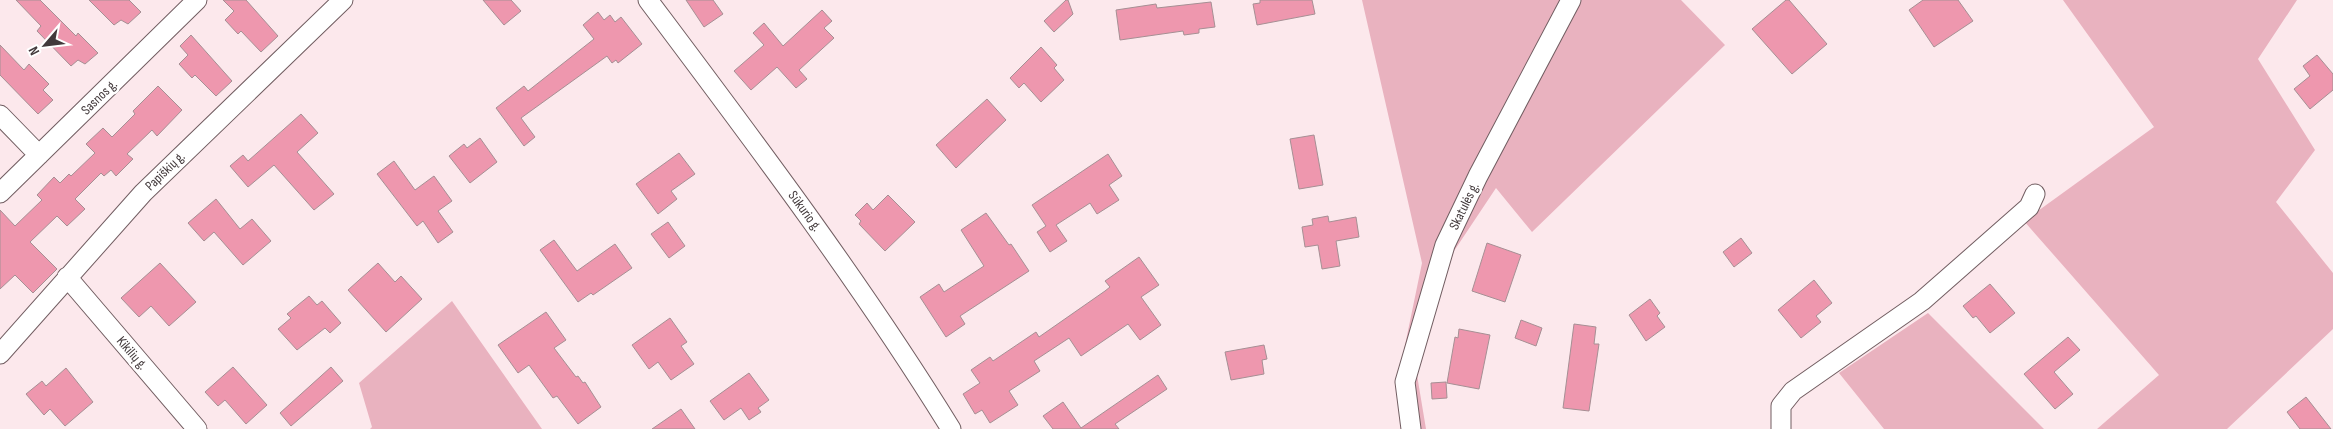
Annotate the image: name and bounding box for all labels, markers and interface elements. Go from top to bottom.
north arrow [20,20,70,70]
text: N [25,44,43,58]
street label: Sasnos g. [77,76,121,118]
street label: Papiškių g. [142,148,188,194]
street label: Skatulės g. [1445,180,1483,232]
street label: Sūkurio g. [785,187,825,235]
street label: Kikilių g. [113,333,151,373]

